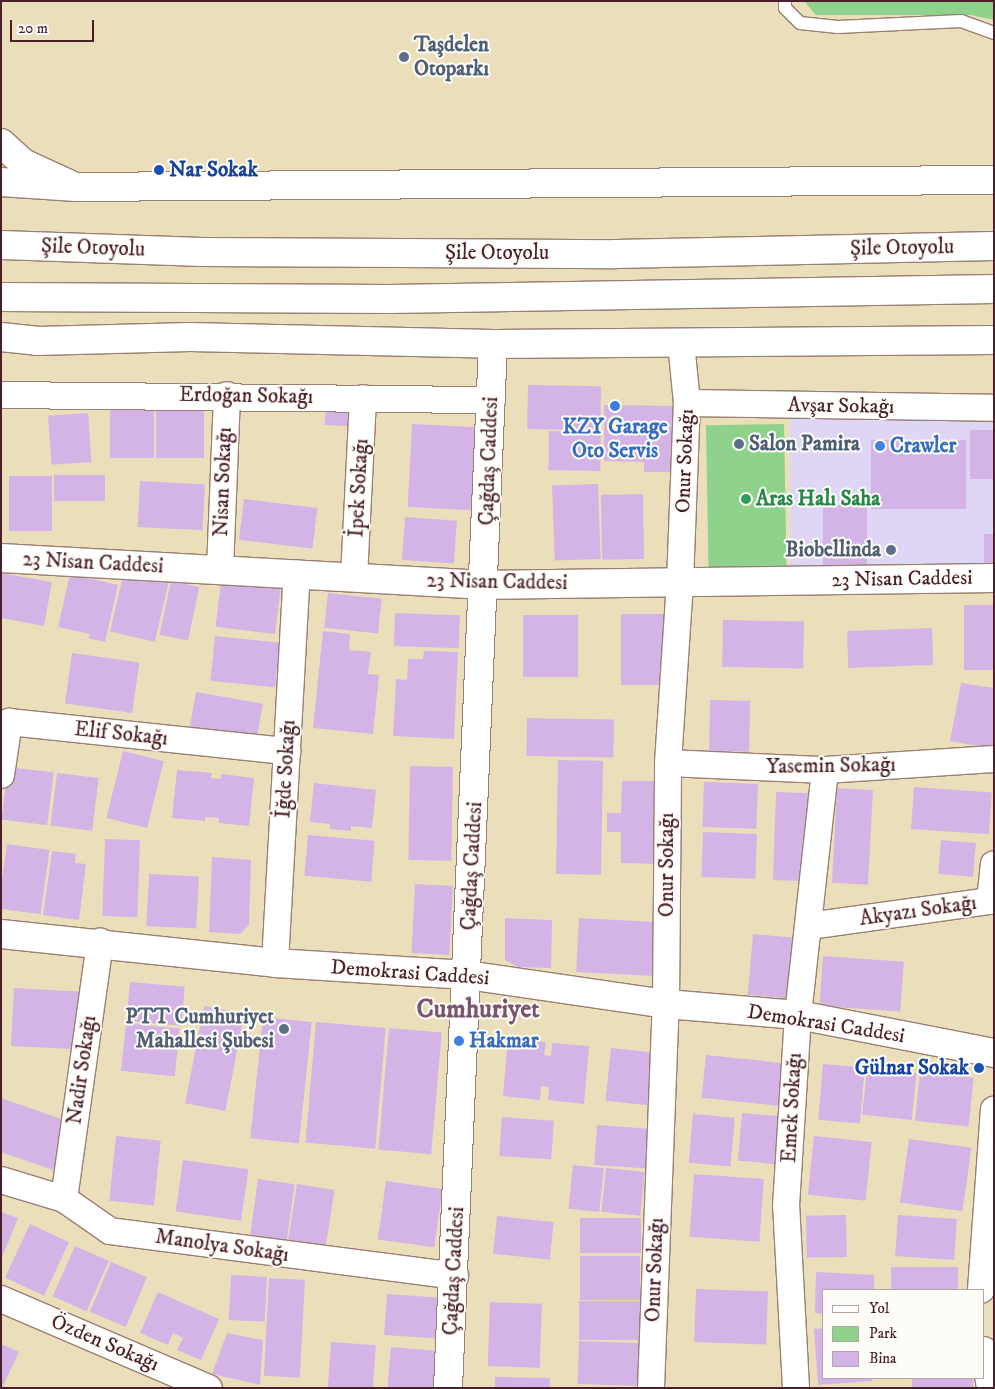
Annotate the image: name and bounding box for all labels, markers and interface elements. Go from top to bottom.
scale bar [12,10,96,42]
text: 20 m [18,19,48,38]
place label: Taşdelen Otoparkı [414,32,489,82]
marker: Taşdelen Otoparkı [398,51,410,63]
place label: Nar Sokak [169,157,258,183]
marker: Nar Sokak [153,164,165,176]
street label: Şile Otoyolu [41,234,145,262]
street label: Şile Otoyolu [850,234,954,262]
street label: Şile Otoyolu [445,240,549,266]
street label: Erdoğan Sokağı [179,382,313,410]
street label: Avşar Sokağı [787,392,895,420]
street label: Çağdaş Caddesi [474,396,504,526]
marker: KZY Garage Oto Servis [609,400,621,412]
street label: Onur Sokağı [671,408,699,514]
place label: KZY Garage Oto Servis [562,414,668,464]
street label: Nisan Sokağı [208,427,238,537]
place label: Salon Pamira [749,431,860,457]
place label: Crawler [890,433,956,459]
street label: İpek Sokağı [344,438,374,538]
marker: Salon Pamira [733,438,745,450]
marker: Crawler [874,440,886,452]
place label: Aras Halı Saha [756,486,880,512]
marker: Aras Halı Saha [740,493,752,505]
place label: Biobellinda [785,537,881,563]
marker: Biobellinda [885,544,897,556]
street label: 23 Nisan Caddesi [22,547,164,579]
street label: 23 Nisan Caddesi [831,565,973,593]
street label: 23 Nisan Caddesi [426,568,568,596]
street label: Elif Sokağı [73,717,169,751]
street label: İğde Sokağı [271,719,301,819]
street label: Yasemin Sokağı [766,752,896,780]
street label: Çağdaş Caddesi [456,801,488,931]
street label: Onur Sokağı [654,813,680,917]
street label: Akyazı Sokağı [858,890,978,932]
street label: Demokrasi Caddesi [330,955,490,991]
district label: Cumhuriyet [416,994,540,1026]
street label: Demokrasi Caddesi [745,999,907,1049]
place label: PTT Cumhuriyet Mahallesi Şubesi [125,1004,274,1054]
street label: Nadir Sokağı [62,1014,102,1126]
marker: PTT Cumhuriyet Mahallesi Şubesi [278,1023,290,1035]
place label: Hakmar [469,1028,538,1054]
marker: Hakmar [453,1035,465,1047]
street label: Emek Sokağı [777,1052,807,1164]
place label: Gülnar Sokak [855,1055,969,1081]
marker: Gülnar Sokak [973,1062,985,1074]
street label: Çağdaş Caddesi [438,1206,470,1336]
street label: Onur Sokağı [641,1217,669,1323]
street label: Manolya Sokağı [154,1224,290,1268]
legend [822,1289,985,1379]
text: Yol [869,1299,889,1318]
street label: Özden Sokağı [47,1309,163,1377]
text: Park [869,1324,897,1343]
text: Bina [869,1349,897,1368]

